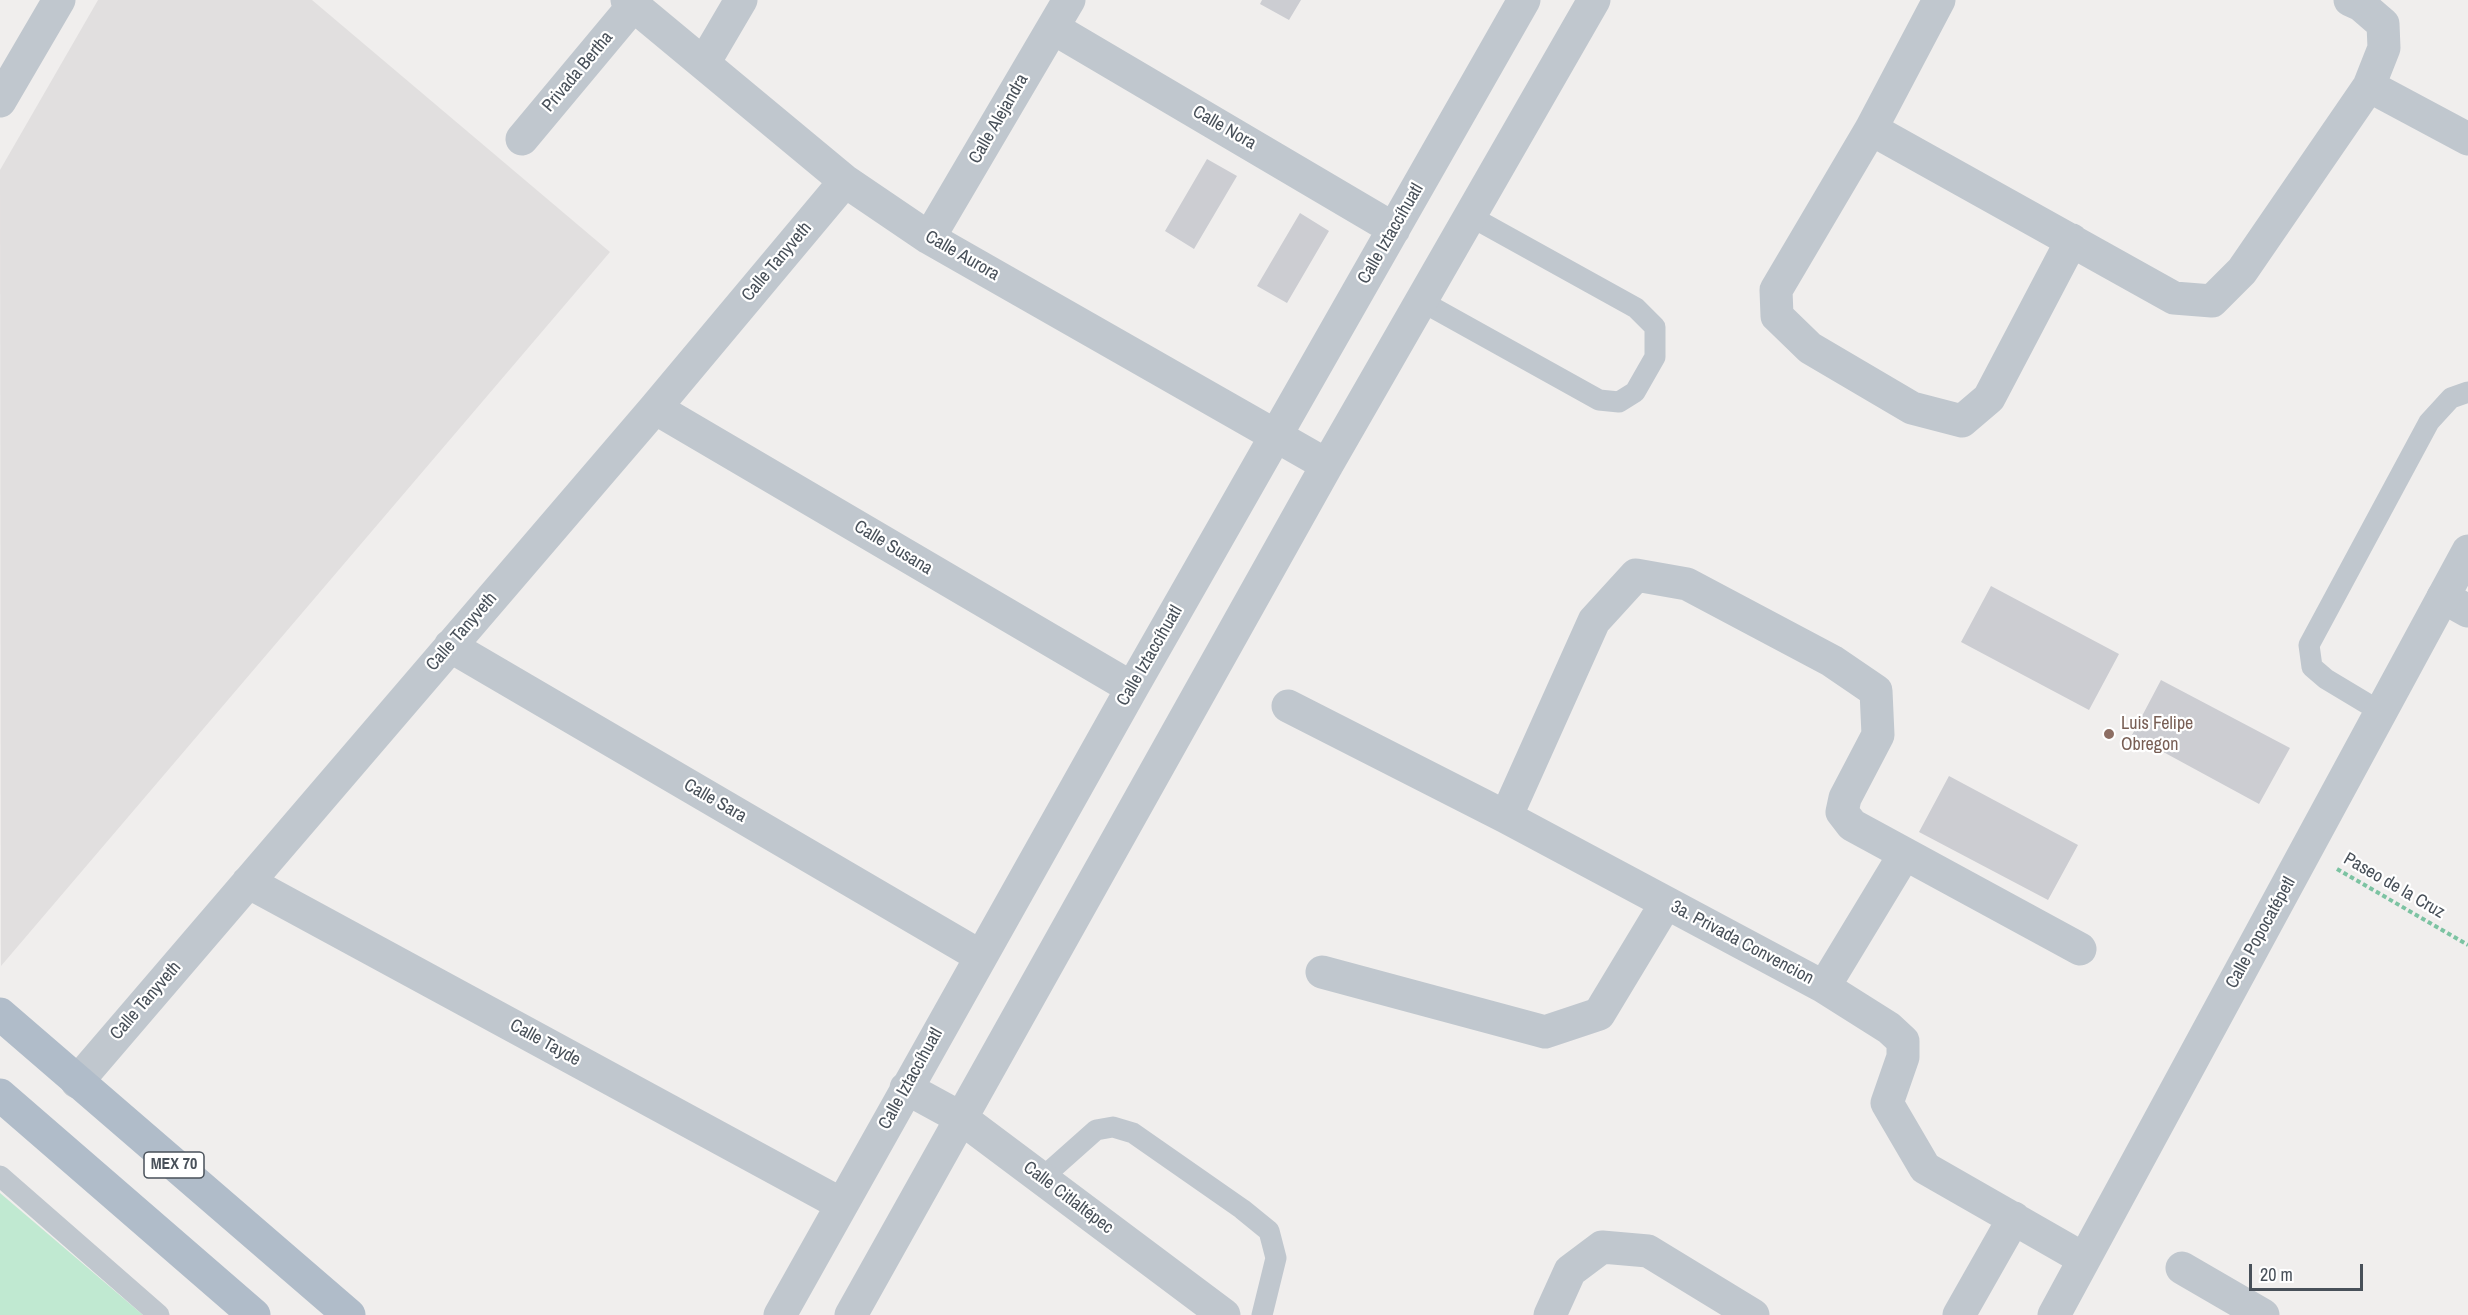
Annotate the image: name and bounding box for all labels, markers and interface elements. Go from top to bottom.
street label: Privada Bertha [538,27,618,117]
street label: Calle Alejandra [965,70,1033,168]
street label: Calle Nora [1188,101,1260,155]
street label: Calle Iztaccíhuatl [1354,180,1428,288]
street label: Calle Tanyveth [738,218,816,306]
street label: Calle Aurora [921,226,1003,286]
street label: Calle Susana [850,516,936,580]
street label: Calle Tanyveth [422,588,502,676]
street label: Calle Iztaccíhuatl [1113,602,1187,710]
place label: Luis Felipe Obregon [2121,713,2193,756]
marker: Luis Felipe Obregon [2102,727,2116,741]
street label: Calle Sara [680,774,750,828]
street label: Paseo de la Cruz [2340,848,2448,924]
street label: Calle Popocatépetl [2222,874,2300,992]
street label: 3a. Privada Convencion [1667,896,1817,990]
street label: Calle Tanyveth [106,957,186,1045]
street label: Calle Tayde [506,1015,584,1071]
street label: Calle Iztaccíhuatl [874,1025,948,1133]
road number: MEX 70 [144,1152,204,1178]
street label: Calle Citlaltépec [1019,1157,1117,1239]
scale bar [2252,1252,2366,1290]
text: 20 m [2260,1262,2293,1287]

